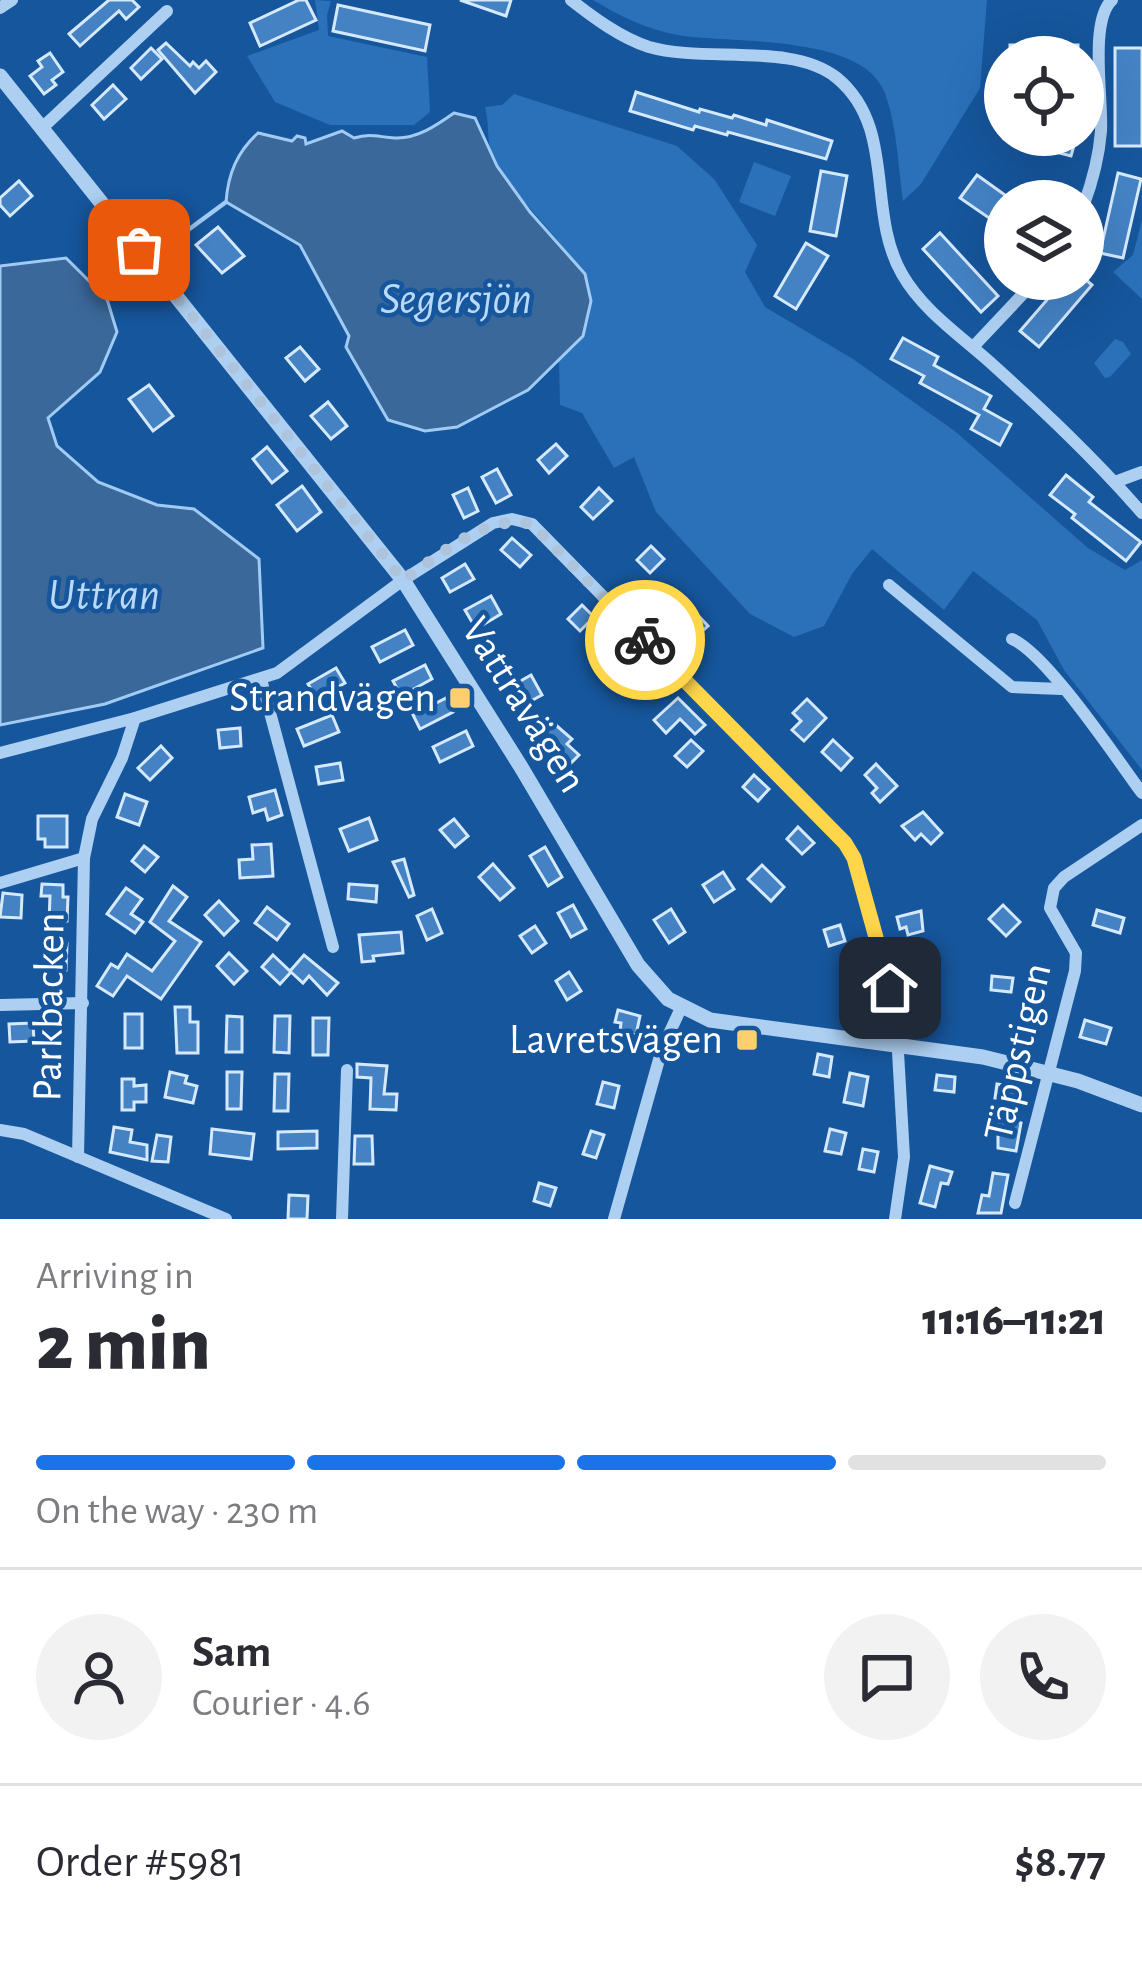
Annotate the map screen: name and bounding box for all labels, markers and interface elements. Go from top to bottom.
map controls [984,36,1104,300]
button: locate [984,36,1104,156]
button: layers [984,180,1104,300]
pin [88,199,190,301]
icon: bag [106,217,172,283]
water label: Segersjön [380,277,532,322]
water label: Uttran [48,573,160,618]
courier [585,580,705,700]
icon: bike [612,607,678,673]
street label: Vattravägen [454,610,594,800]
place label: Strandvägen [229,677,436,719]
marker: Strandvägen [447,685,473,711]
street label: Parkbacken [26,912,72,1102]
pin [839,937,941,1039]
icon: home [857,955,923,1021]
street label: Täppstigen [977,959,1059,1145]
place label: Lavretsvägen [509,1019,723,1061]
marker: Lavretsvägen [734,1027,760,1053]
text: Arriving in [36,1257,194,1296]
text: 11:16–11:21 [922,1298,1106,1343]
text: 2 min [36,1306,211,1384]
text: On the way · 230 m [36,1492,318,1531]
button: person [36,1614,162,1740]
button: chat [824,1614,950,1740]
button: phone [980,1614,1106,1740]
text: Sam [192,1630,271,1675]
text: Courier · 4.6 [192,1684,371,1723]
text: Order #5981 [36,1840,245,1885]
text: $8.77 [1014,1840,1106,1885]

